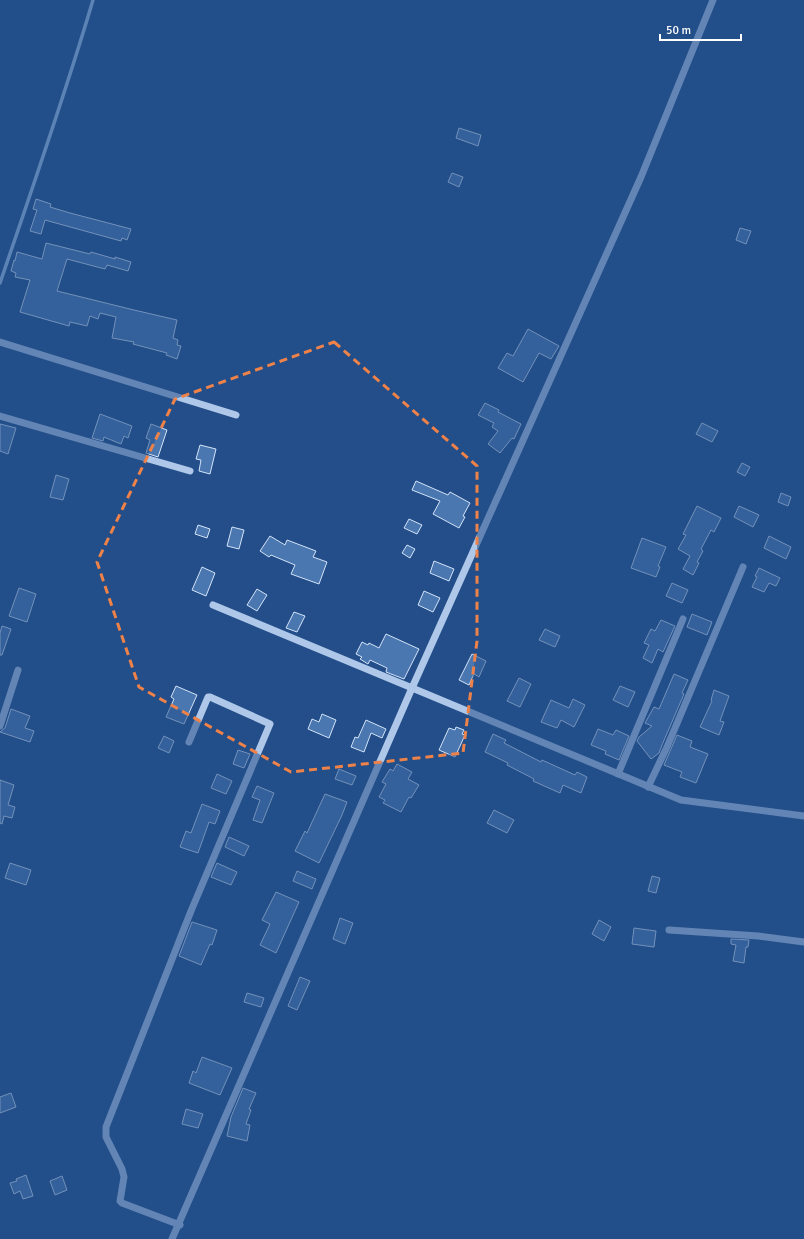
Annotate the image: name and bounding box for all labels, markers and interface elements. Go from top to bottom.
scale bar [660,16,741,42]
text: 50 m [666,23,691,38]

